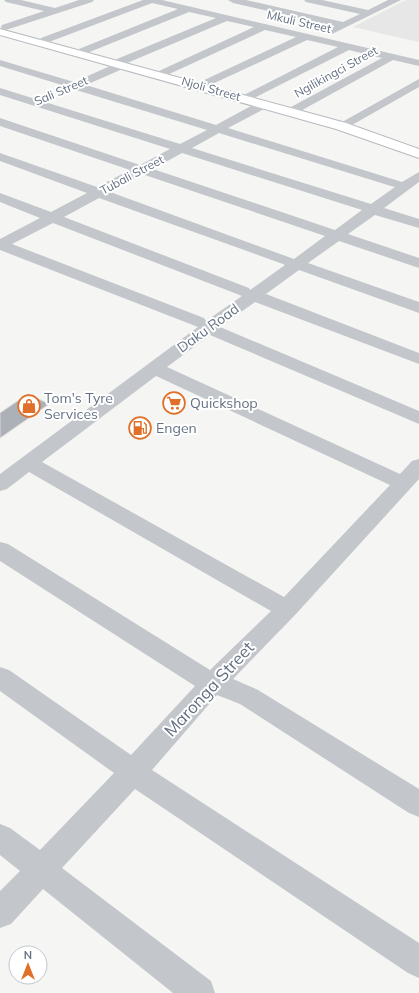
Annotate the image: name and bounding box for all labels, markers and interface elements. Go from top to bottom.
street label: Mkuli Street [266,7,333,36]
street label: Ngilikingci Street [291,42,380,101]
street label: Sali Street [32,73,90,109]
street label: Njoli Street [180,73,242,104]
street label: Tubali Street [97,152,166,198]
street label: Daku Road [174,300,242,356]
place label: Tom's Tyre Services [44,389,113,423]
supermarket icon: Quickshop [161,390,187,416]
shop icon: Tom's Tyre Services [16,393,42,419]
place label: Quickshop [190,394,258,412]
fuel station icon: Engen [127,415,153,441]
place label: Engen [156,419,197,437]
street label: Maronga Street [159,637,258,741]
north arrow [8,945,48,985]
text: N [24,948,32,962]

